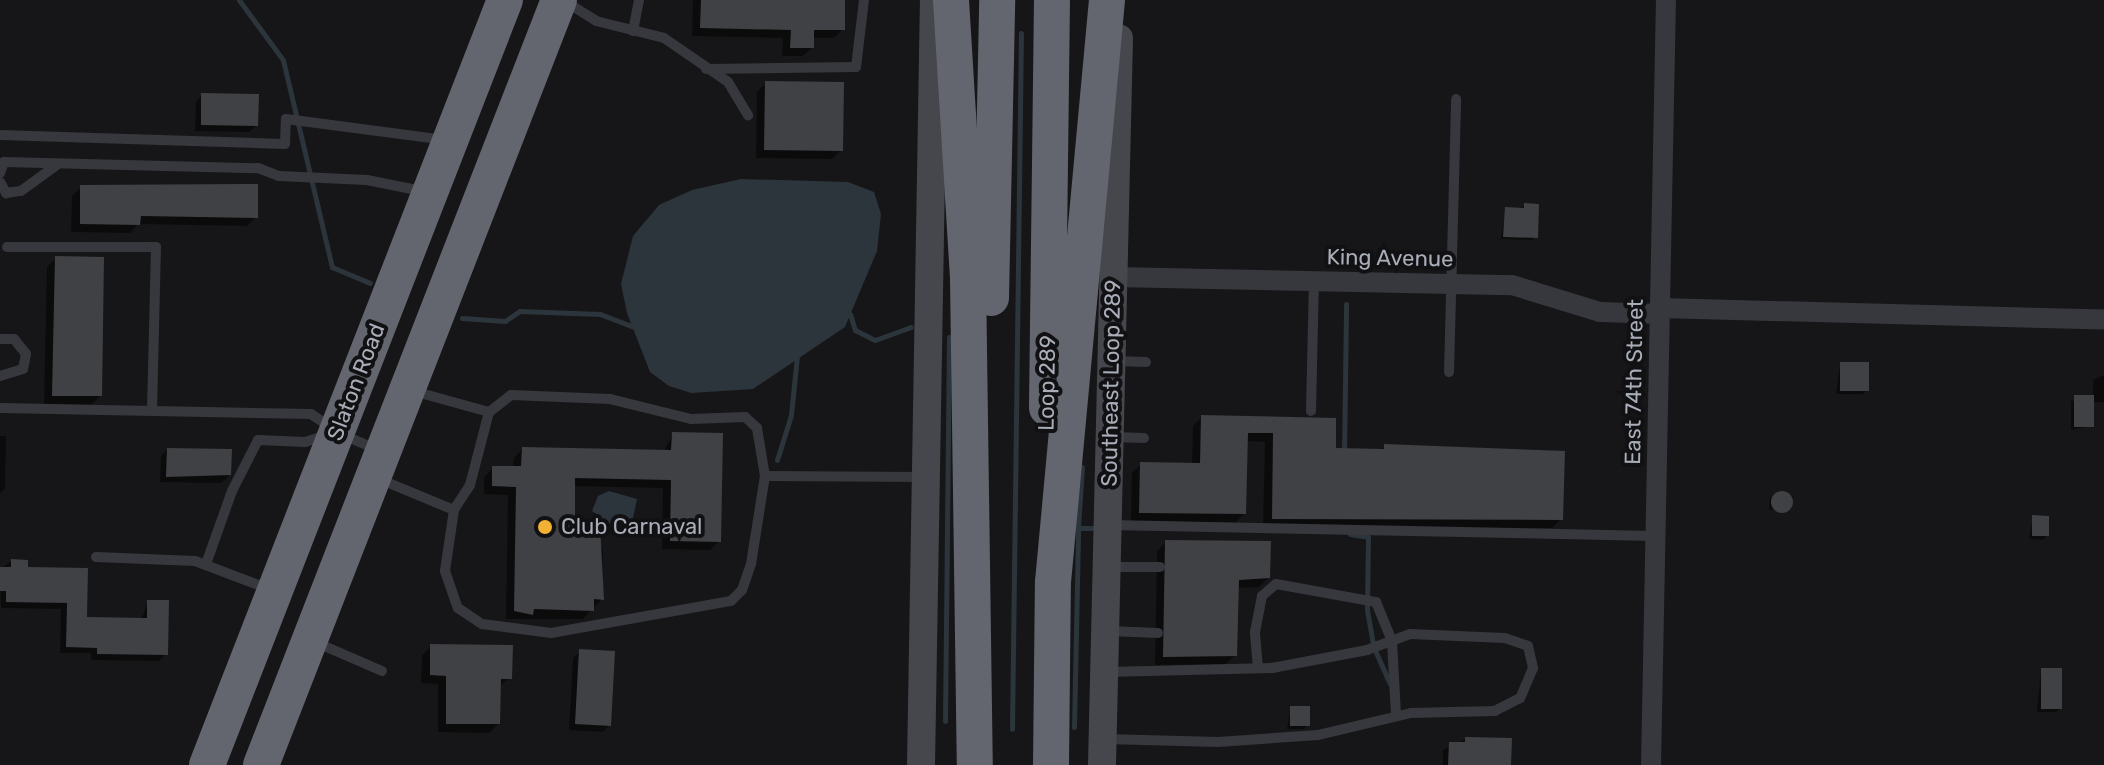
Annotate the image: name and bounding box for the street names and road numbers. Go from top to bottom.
street label: King Avenue [1326,244,1454,272]
street label: Southeast Loop 289 [1096,279,1126,487]
street label: East 74th Street [1619,299,1649,465]
street label: Slaton Road [322,320,390,444]
street label: Loop 289 [1033,335,1061,431]

